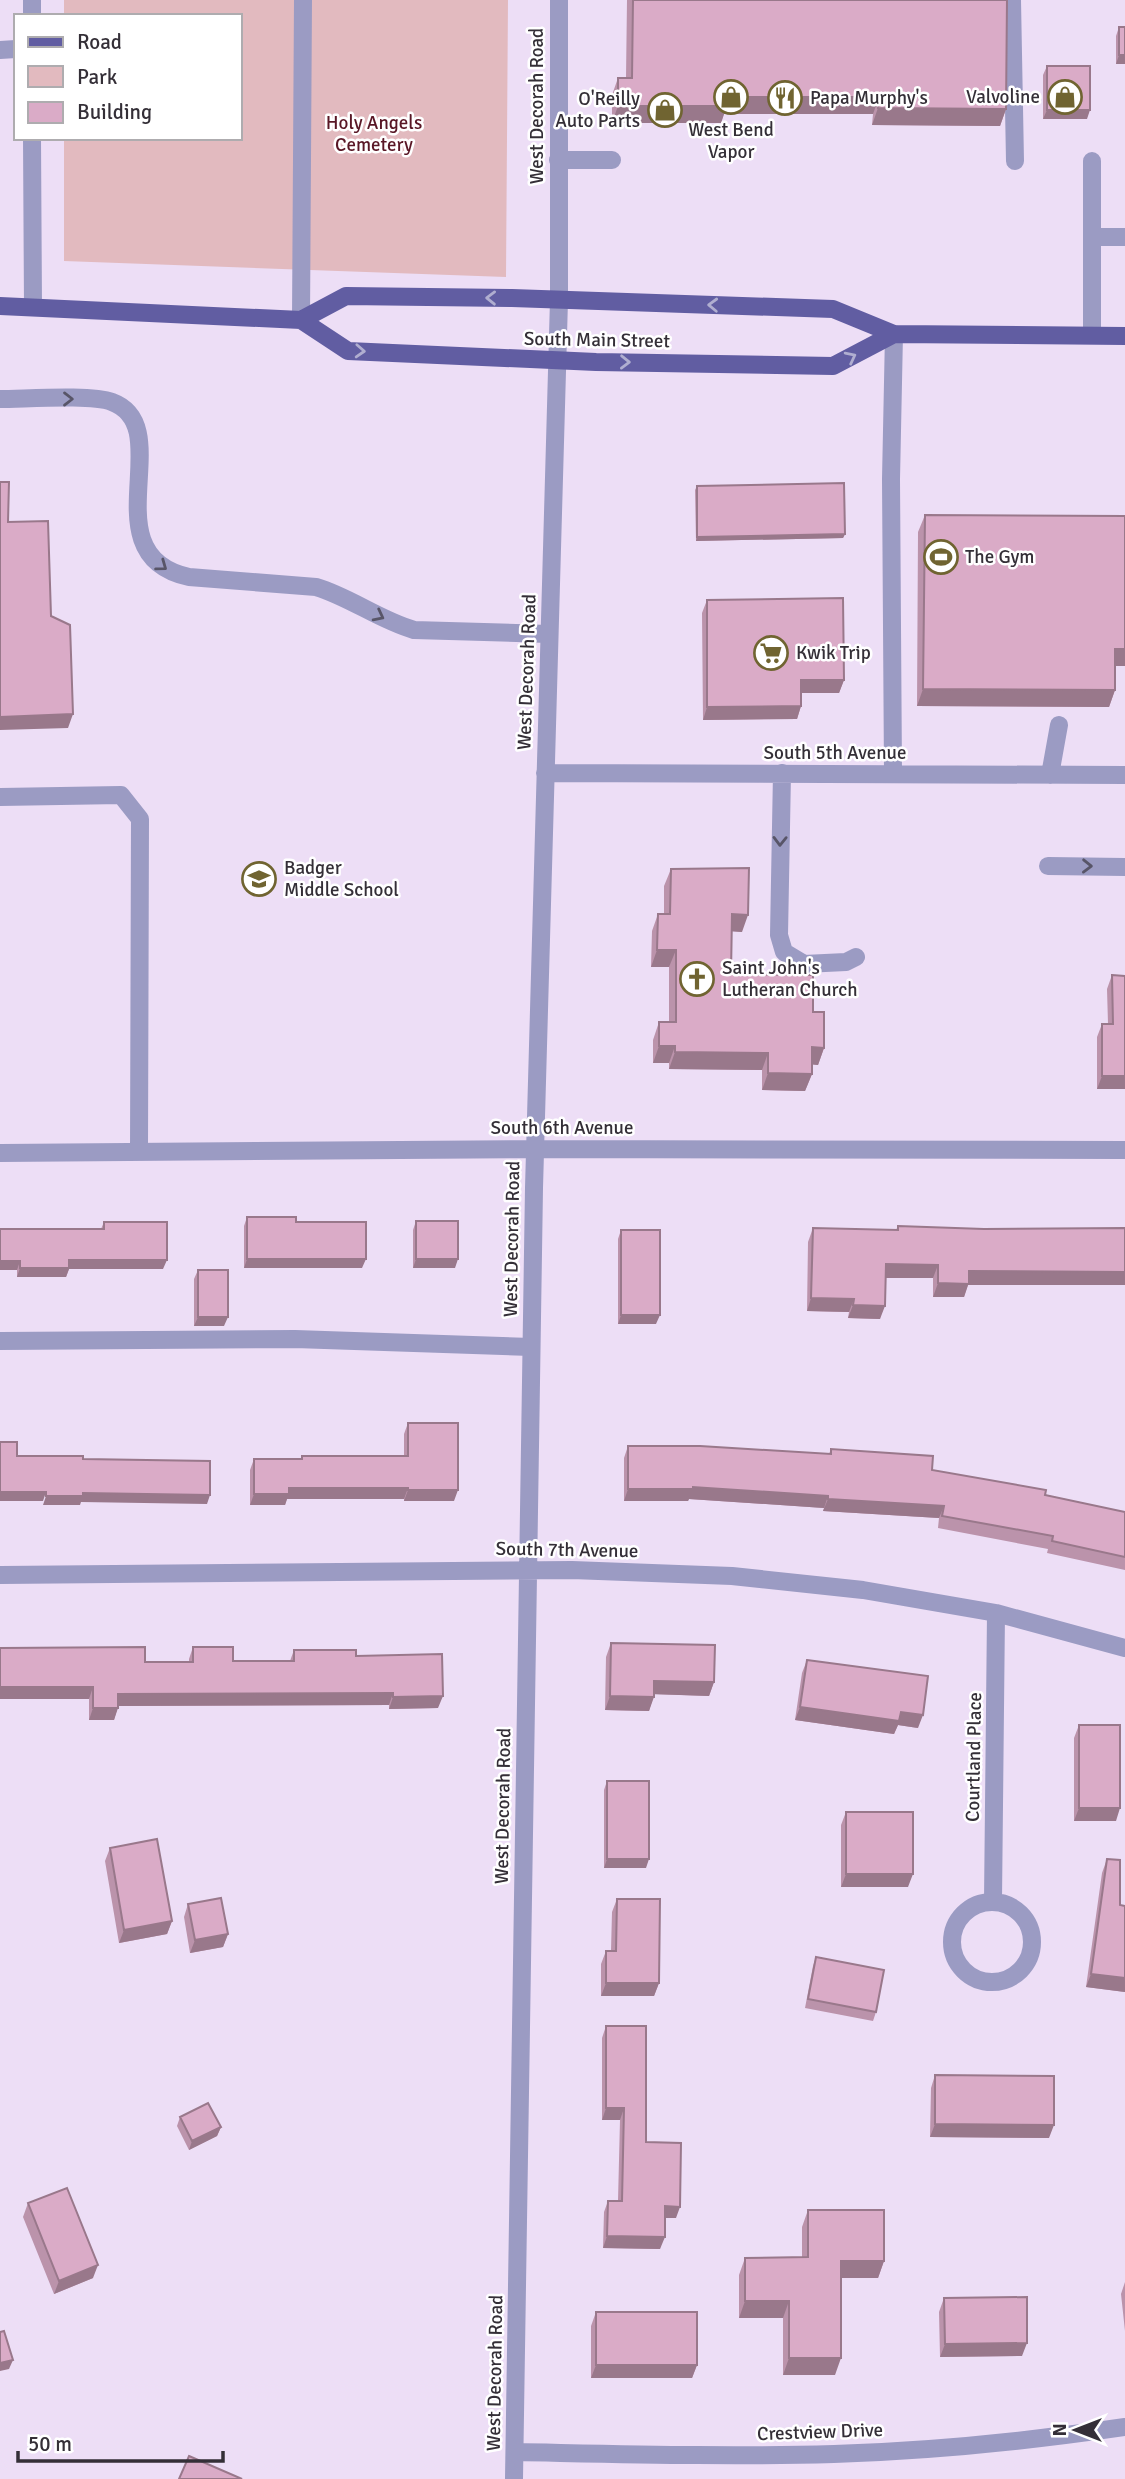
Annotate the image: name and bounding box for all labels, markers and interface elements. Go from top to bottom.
legend [14,14,242,140]
street label: West Decorah Road [525,28,549,184]
text: Road [77,29,122,55]
text: Park [77,64,118,90]
shop icon: West Bend Vapor [712,78,750,116]
shop icon: Valvoline [1046,78,1084,116]
restaurant icon: Papa Murphy's [766,79,804,117]
place label: Valvoline [966,85,1040,109]
place label: Papa Murphy's [810,86,928,110]
place label: O'Reilly Auto Parts [555,87,640,133]
shop icon: O'Reilly Auto Parts [646,91,684,129]
text: Building [77,99,152,125]
park label: Holy Angels Cemetery [326,111,422,157]
place label: West Bend Vapor [688,118,774,164]
one-way arrow [485,290,496,306]
one-way arrow [707,297,718,312]
street label: South Main Street [524,327,671,353]
one-way arrow [355,344,366,359]
one-way arrow [844,351,856,365]
one-way arrow [621,354,631,370]
one-way arrow [63,391,74,407]
sports icon: The Gym [922,538,960,576]
place label: The Gym [965,545,1035,569]
one-way arrow [154,558,167,570]
street label: West Decorah Road [512,593,542,751]
one-way arrow [372,608,384,622]
supermarket icon: Kwik Trip [752,634,790,672]
place label: Kwik Trip [796,641,871,665]
street label: South 5th Avenue [764,741,906,765]
one-way arrow [773,836,788,847]
place label: Badger Middle School [284,856,399,902]
one-way arrow [1082,858,1092,874]
school or university icon: Badger Middle School [240,860,278,898]
place label: Saint John's Lutheran Church [722,956,858,1002]
church icon: Saint John's Lutheran Church [678,960,716,998]
street label: South 6th Avenue [491,1116,633,1140]
street label: West Decorah Road [499,1161,525,1317]
street label: South 7th Avenue [495,1537,639,1563]
street label: Courtland Place [961,1692,987,1822]
street label: West Decorah Road [490,1728,516,1884]
street label: West Decorah Road [482,2295,508,2451]
north arrow [1041,2395,1111,2465]
street label: Crestview Drive [757,2418,883,2446]
scale bar [18,2420,222,2464]
text: N [1048,2423,1072,2437]
text: 50 m [28,2431,72,2457]

